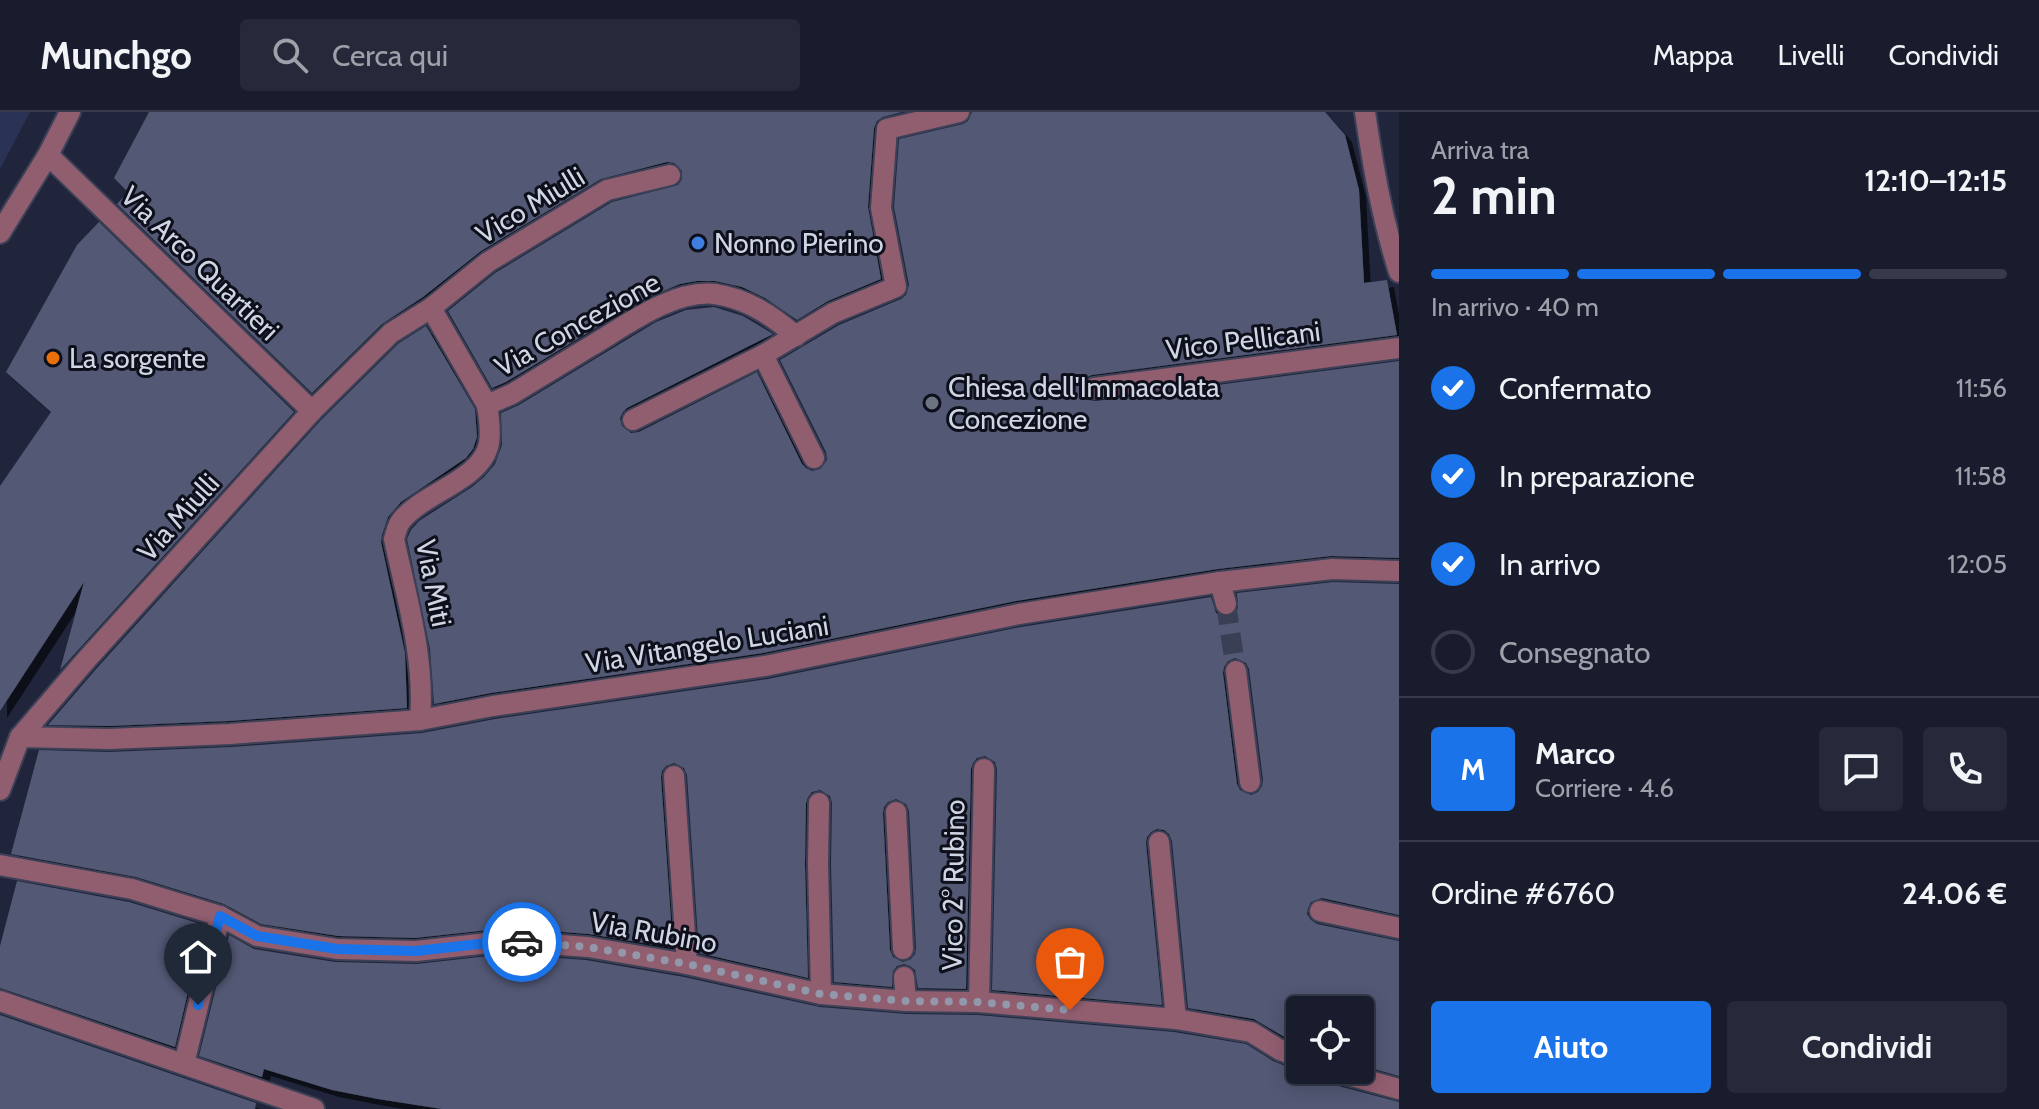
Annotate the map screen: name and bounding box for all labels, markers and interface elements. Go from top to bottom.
search box [240,19,800,91]
text: Munchgo [40,32,192,79]
icon: search [268,33,312,77]
text: Cerca qui [332,37,448,74]
text: Mappa [1653,38,1733,72]
text: Livelli [1777,38,1844,72]
text: Condividi [1888,38,1999,72]
text: Arriva tra [1431,134,1529,166]
street label: Vico Miulli [470,159,590,251]
text: 12:10–12:15 [1864,162,2007,199]
text: 2 min [1431,164,1557,227]
street label: Via Arco Quartieri [114,179,286,347]
place label: Nonno Pierino [714,226,884,260]
marker: Nonno Pierino [689,234,707,252]
street label: Via Concezione [489,265,665,383]
text: In arrivo · 40 m [1431,291,1599,323]
street label: Vico Pellicani [1164,314,1322,366]
place label: La sorgente [69,341,206,375]
marker: La sorgente [44,349,62,367]
icon: check [1431,366,1475,410]
place label: Chiesa dell'Immacolata Concezione [948,370,1220,436]
text: Confermato [1499,370,1652,407]
text: 11:56 [1956,372,2007,404]
marker: Chiesa dell'Immacolata Concezione [923,394,941,412]
icon: check [1431,454,1475,498]
text: In preparazione [1499,458,1695,495]
text: 11:58 [1955,460,2007,492]
street label: Via Miulli [130,466,226,568]
street label: Via Miti [409,537,459,629]
icon: check [1431,542,1475,586]
text: In arrivo [1499,546,1601,583]
text: 12:05 [1947,548,2007,580]
street label: Via Vitangelo Luciani [583,608,831,680]
text: Consegnato [1499,634,1650,671]
button: chat [1819,727,1903,811]
button: phone [1923,727,2007,811]
text: Marco [1535,735,1615,772]
text: M [1461,751,1486,788]
text: Corriere · 4.6 [1535,772,1674,804]
street label: Vico 2° Rubino [935,799,971,971]
text: Ordine #6760 [1431,875,1615,912]
text: 24.06 € [1902,875,2007,912]
courier [482,902,562,982]
street label: Via Rubino [588,904,720,960]
icon: car [500,920,544,964]
pin [164,923,232,1005]
pin [1036,928,1104,1010]
icon: home [176,935,220,979]
icon: bag [1048,940,1092,984]
map controls [1286,996,1374,1084]
button: locate [1286,996,1374,1084]
button: Aiuto [1431,1001,1711,1093]
button: Condividi [1727,1001,2007,1093]

